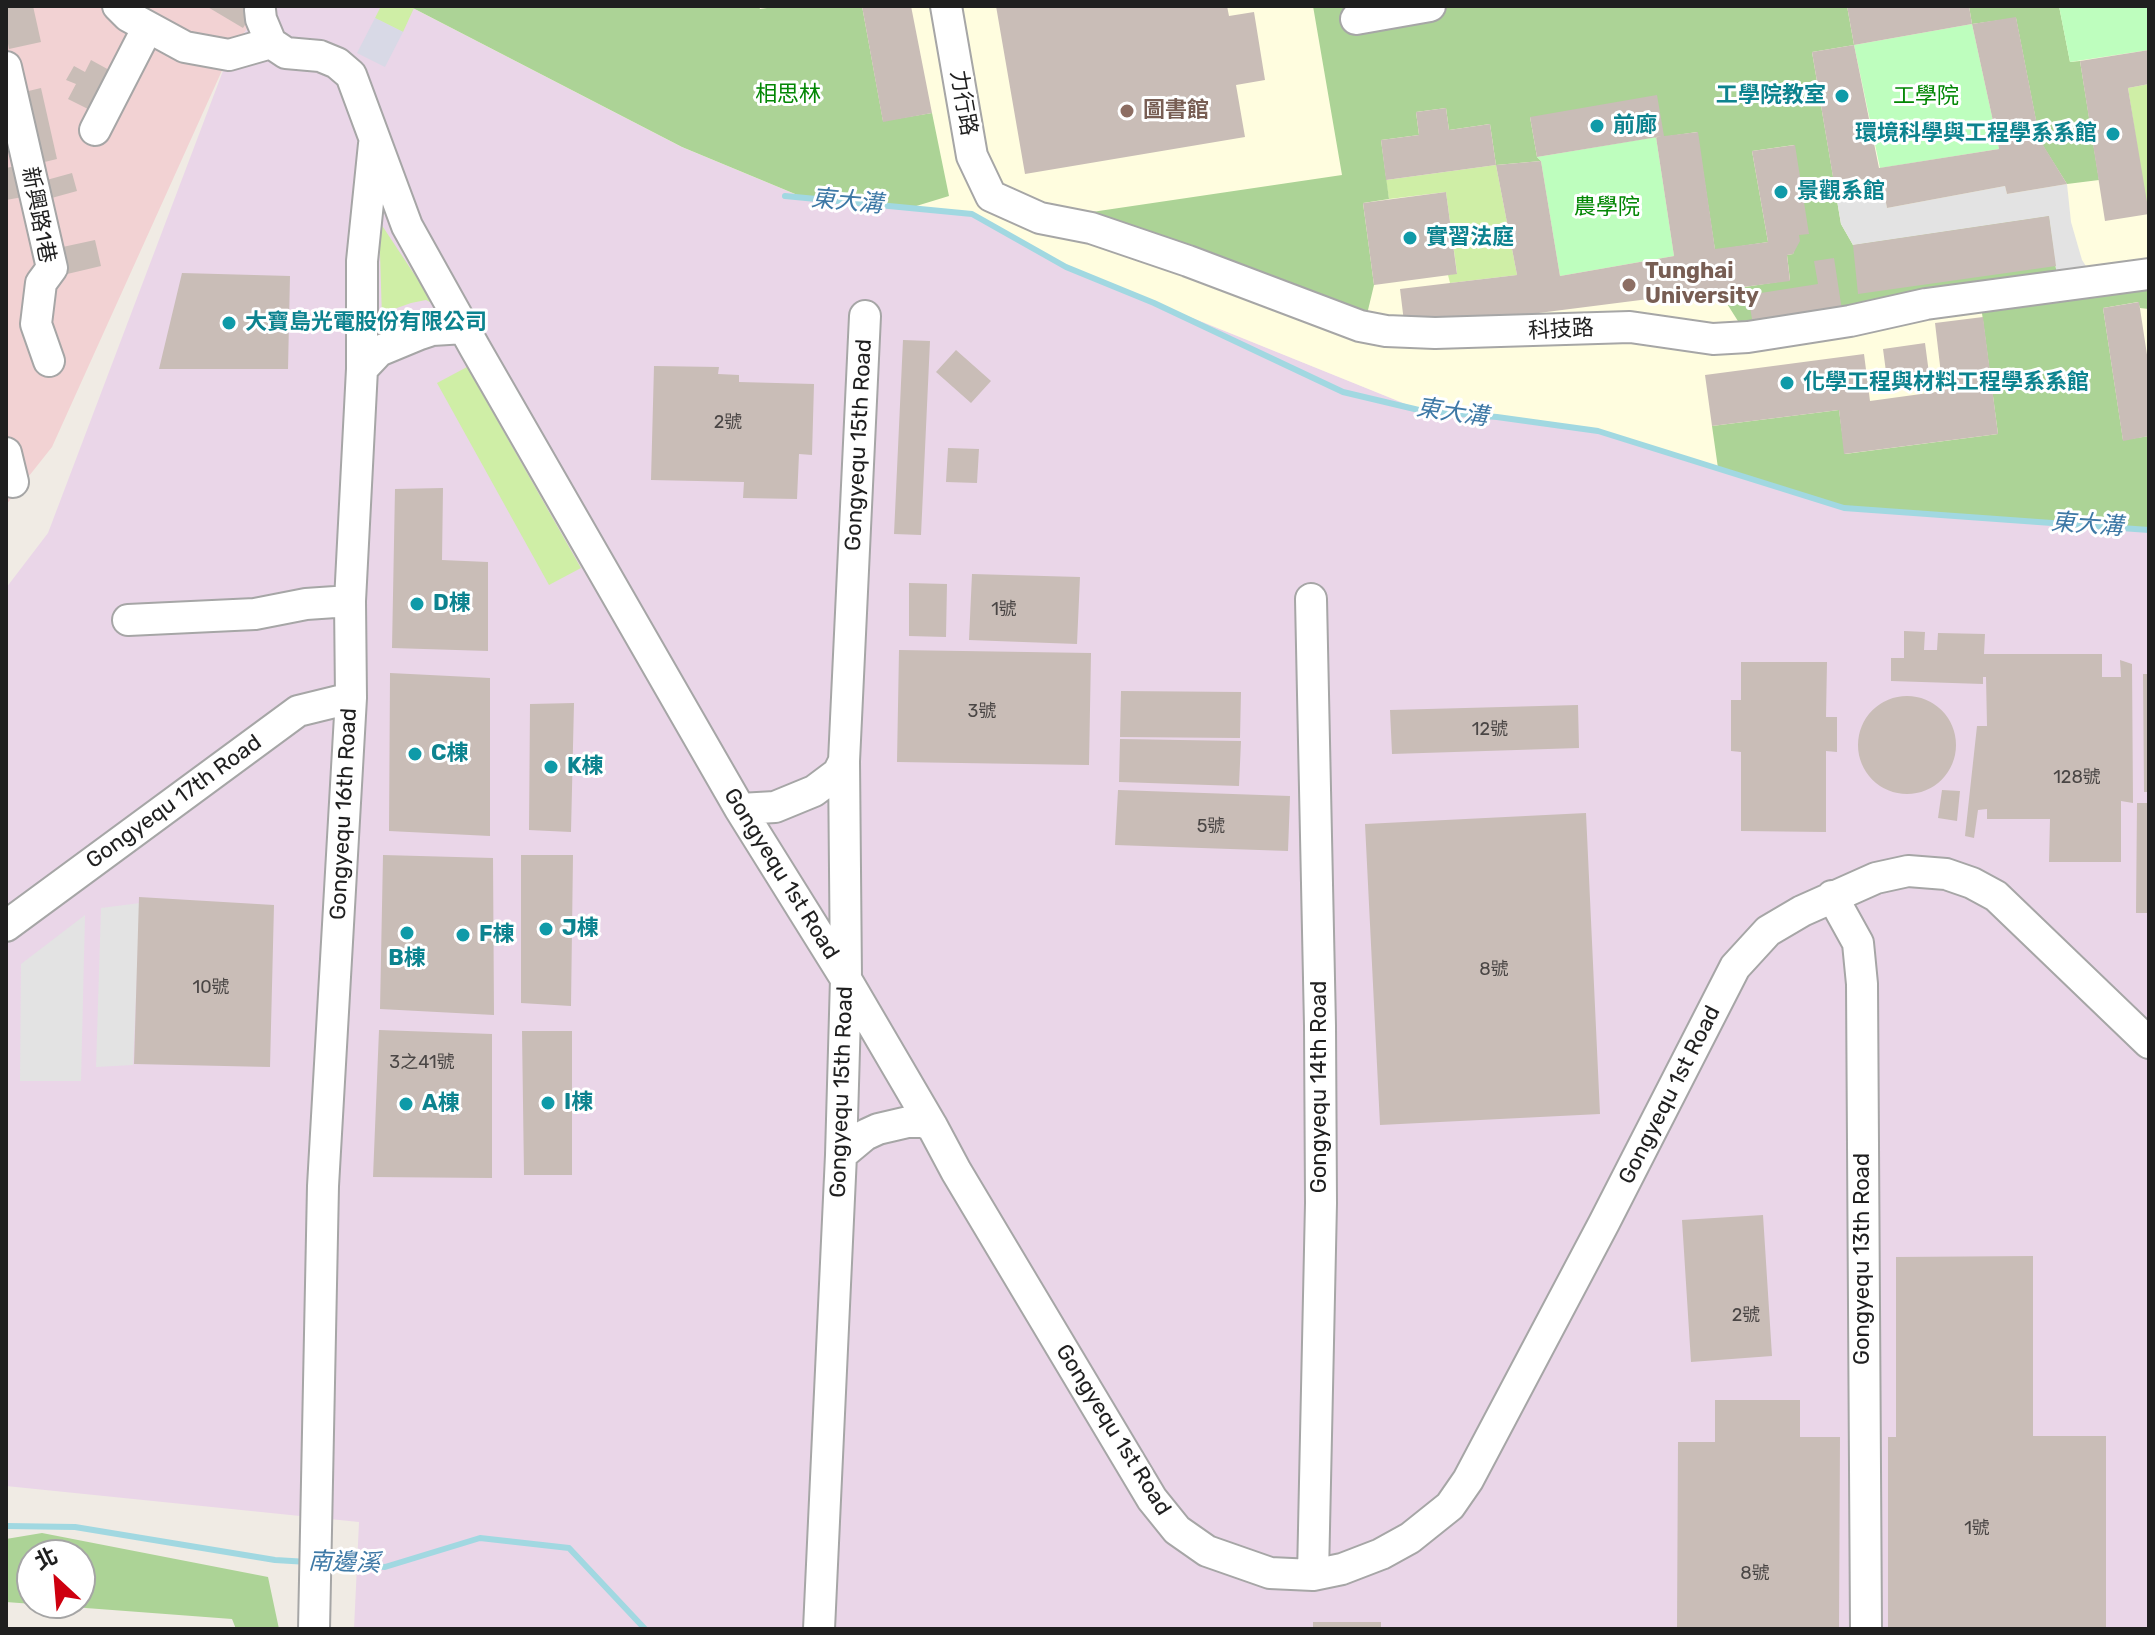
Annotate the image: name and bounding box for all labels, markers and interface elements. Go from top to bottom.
street label: 力行路 [944,68,982,138]
park label: 相思林 [755,82,821,108]
place label: 工學院教室 [1716,83,1826,109]
park label: 工學院 [1893,84,1959,110]
marker: 工學院教室 [1833,87,1851,105]
place label: 圖書館 [1143,98,1209,124]
marker: 圖書館 [1118,102,1136,120]
place label: 前廊 [1613,113,1657,139]
marker: 前廊 [1588,117,1606,135]
place label: 環境科學與工程學系系館 [1855,121,2097,147]
marker: 環境科學與工程學系系館 [2104,125,2122,143]
street label: 新興路1巷 [16,165,60,265]
place label: 景觀系館 [1797,179,1885,205]
marker: 景觀系館 [1772,183,1790,201]
water label: 東大溝 [810,185,884,219]
park label: 農學院 [1574,195,1640,221]
place label: 實習法庭 [1426,225,1514,251]
marker: 實習法庭 [1401,229,1419,247]
place label: Tunghai University [1645,259,1759,310]
marker: Tunghai University [1620,276,1638,294]
place label: 大寶島光電股份有限公司 [245,310,487,336]
marker: 大寶島光電股份有限公司 [220,314,238,332]
street label: 科技路 [1527,315,1595,345]
street label: Gongyequ 15th Road [840,339,878,551]
place label: 化學工程與材料工程學系系館 [1803,370,2089,396]
marker: 化學工程與材料工程學系系館 [1778,374,1796,392]
water label: 東大溝 [1414,394,1490,432]
house number: 2號 [714,412,742,434]
water label: 東大溝 [2050,508,2124,542]
place label: D棟 [433,591,471,617]
marker: D棟 [408,595,426,613]
house number: 1號 [991,599,1017,621]
house number: 3號 [968,701,996,723]
street label: Gongyequ 16th Road [325,707,363,921]
house number: 12號 [1472,719,1508,741]
street label: Gongyequ 17th Road [81,730,267,874]
place label: C棟 [431,741,468,767]
marker: C棟 [406,745,424,763]
place label: K棟 [567,754,604,780]
marker: K棟 [542,758,560,776]
house number: 128號 [2053,767,2101,789]
street label: Gongyequ 1st Road [718,784,844,964]
house number: 5號 [1197,816,1225,838]
place label: J棟 [562,916,599,942]
marker: J棟 [537,920,555,938]
place label: F棟 [479,922,515,948]
marker: B棟 [398,924,416,942]
marker: F棟 [454,926,472,944]
place label: B棟 [388,946,426,972]
house number: 8號 [1479,959,1509,981]
house number: 10號 [192,977,230,999]
street label: Gongyequ 14th Road [1307,981,1333,1193]
street label: Gongyequ 15th Road [825,986,859,1198]
street label: Gongyequ 1st Road [1614,1001,1726,1189]
house number: 3之41號 [389,1052,455,1074]
place label: I棟 [564,1090,593,1116]
place label: A棟 [422,1091,460,1117]
marker: I棟 [539,1094,557,1112]
marker: A棟 [397,1095,415,1113]
street label: Gongyequ 13th Road [1850,1153,1876,1365]
house number: 2號 [1732,1305,1760,1327]
street label: Gongyequ 1st Road [1050,1340,1176,1520]
house number: 1號 [1964,1518,1990,1540]
north arrow [16,1539,96,1619]
text: 北 [30,1542,62,1576]
water label: 南邊溪 [308,1547,380,1579]
house number: 8號 [1740,1563,1770,1585]

